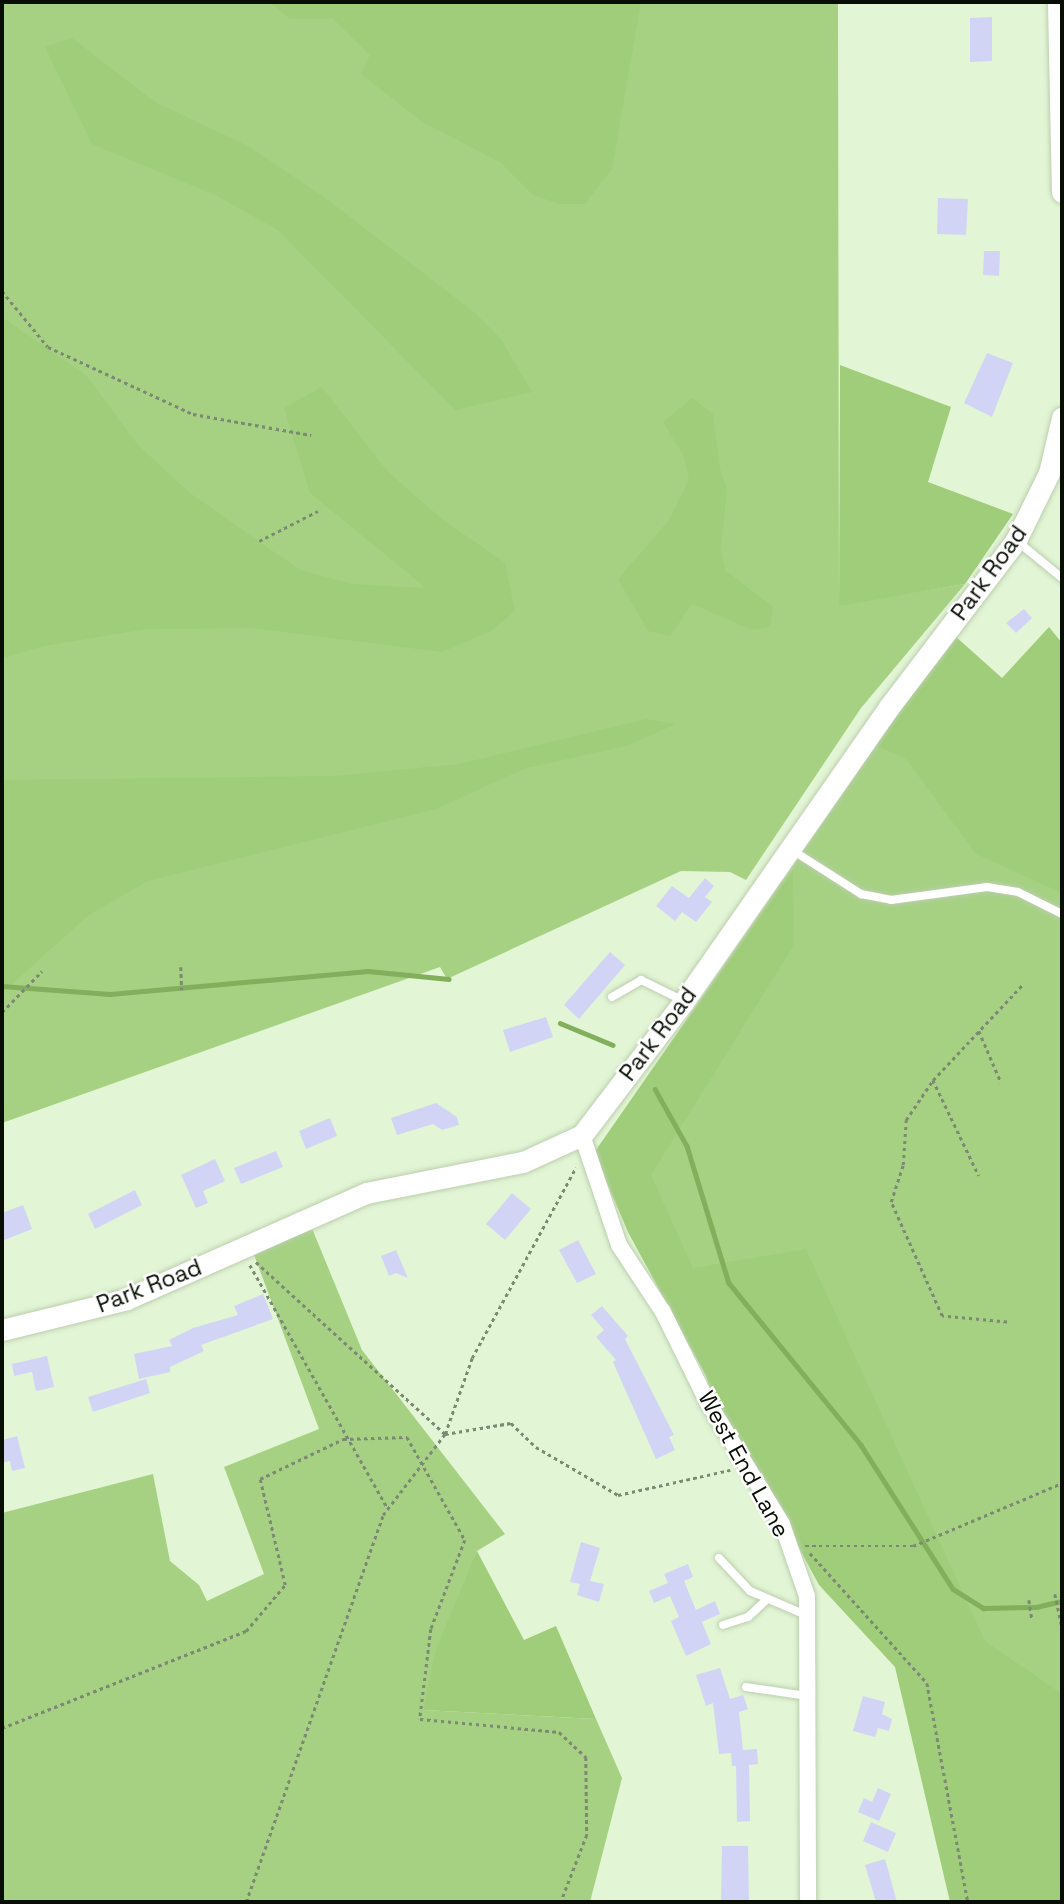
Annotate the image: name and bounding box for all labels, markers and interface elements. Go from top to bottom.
street label: Park Road [945,520,1033,626]
street label: Park Road [614,982,702,1086]
street label: Park Road [93,1253,205,1319]
street label: West End Lane [692,1386,796,1542]

